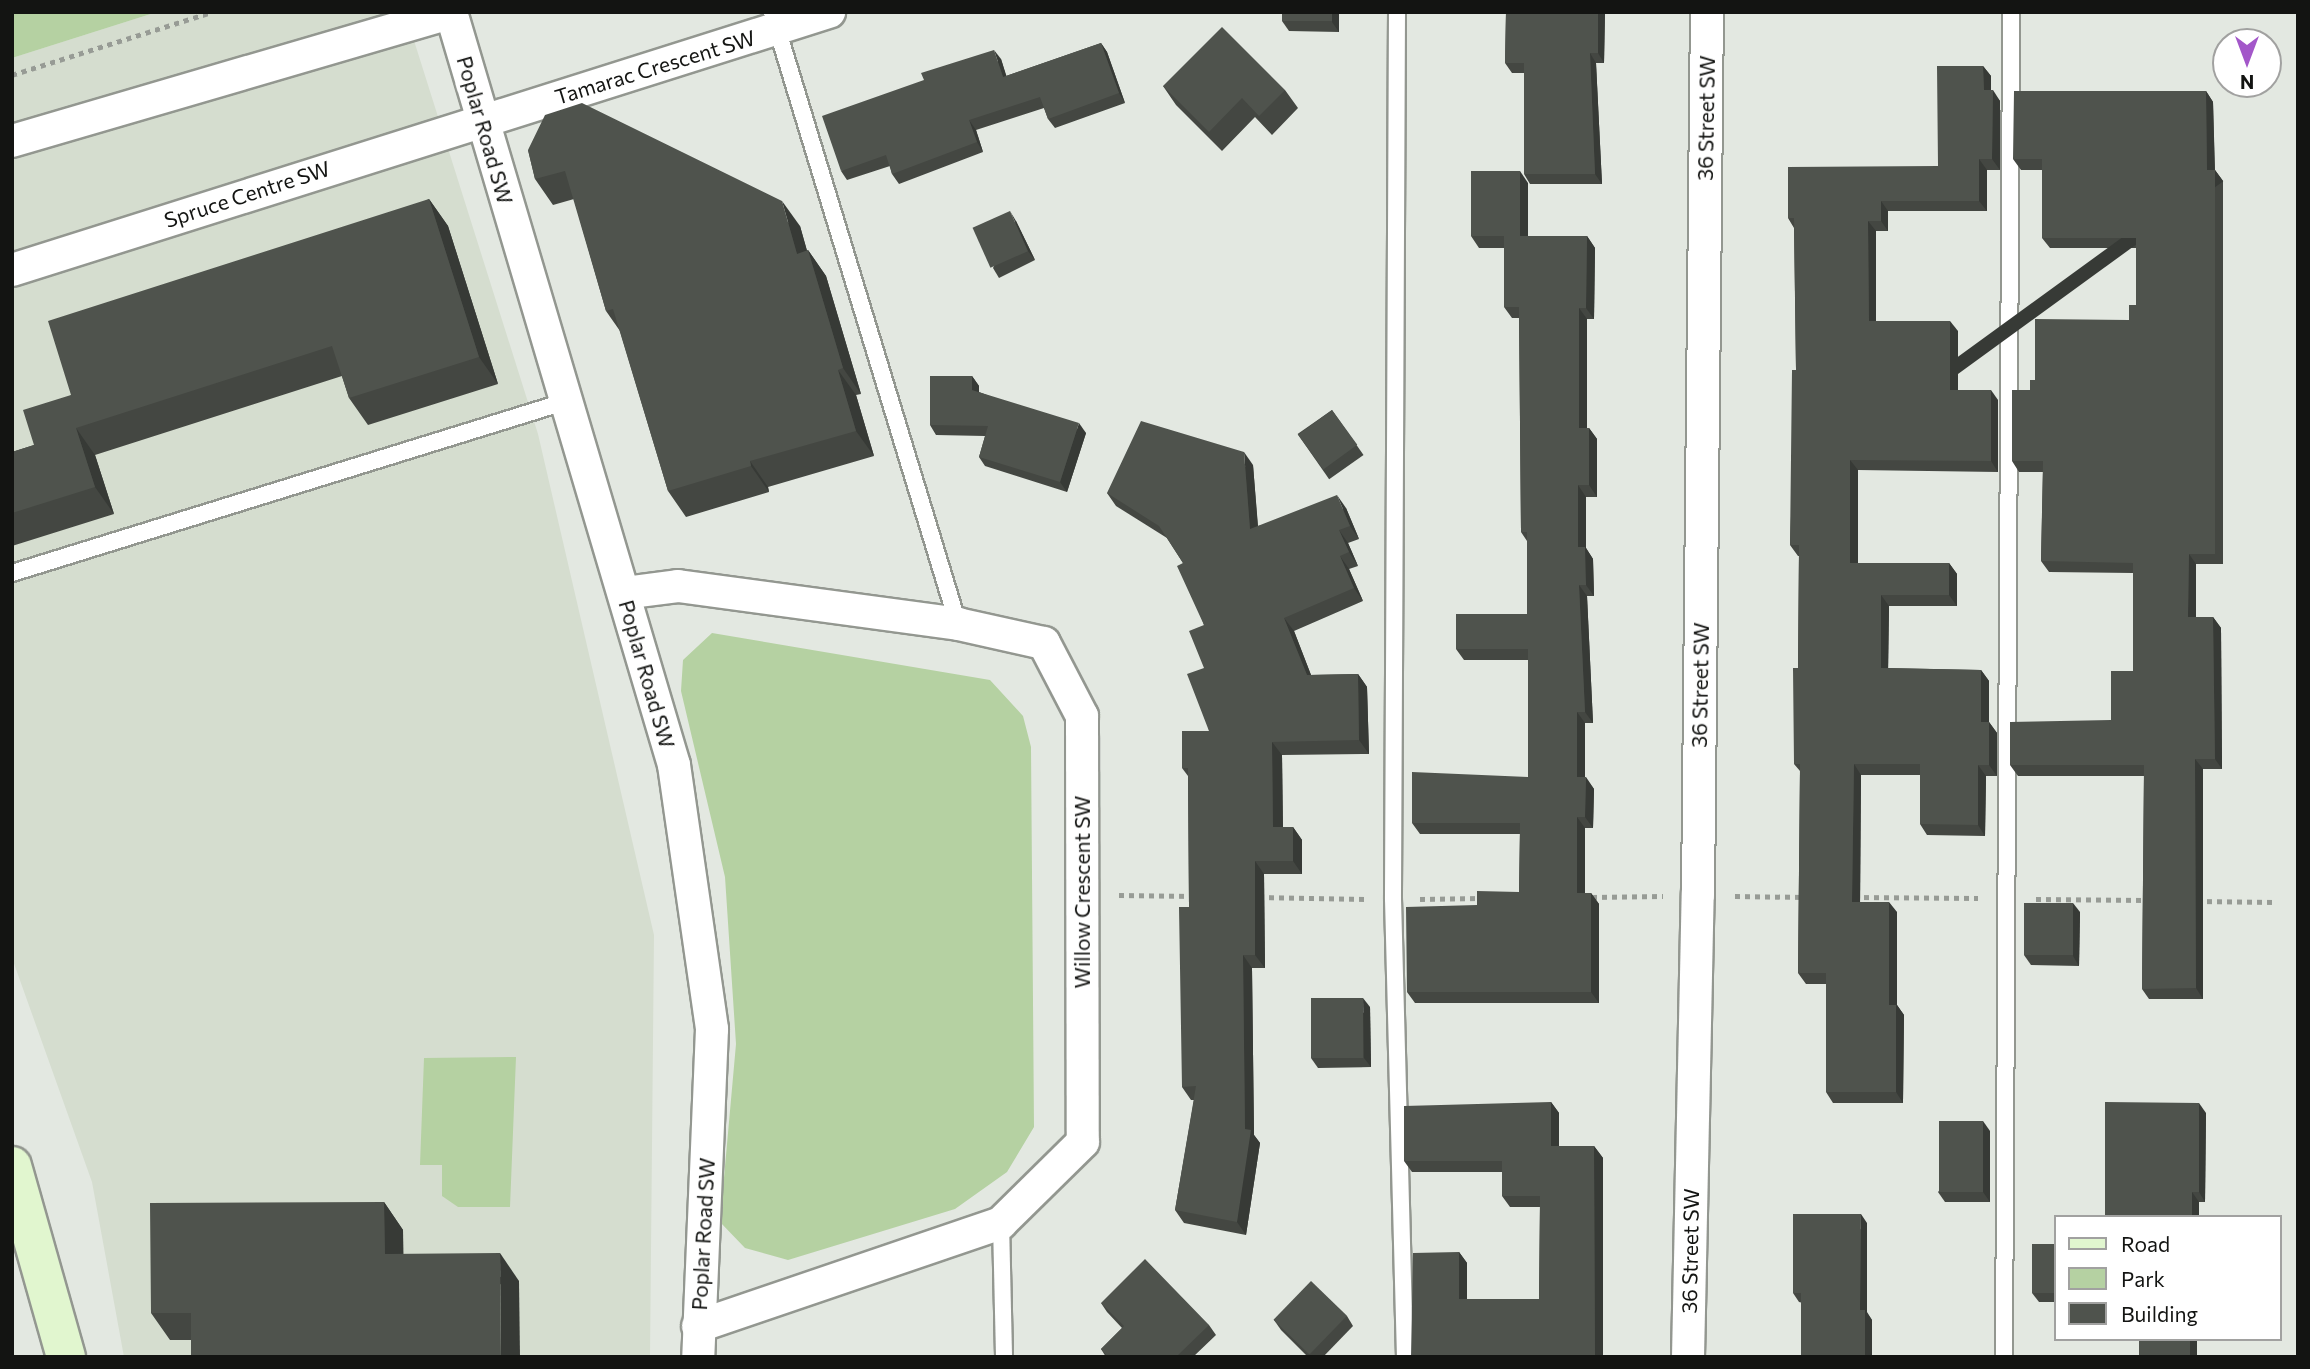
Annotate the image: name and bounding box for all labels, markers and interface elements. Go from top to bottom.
street label: Tamarac Crescent SW [552,25,758,109]
north arrow [2212,28,2282,98]
street label: Poplar Road SW [452,53,518,207]
street label: 36 Street SW [1692,55,1720,181]
text: N [2240,71,2254,94]
street label: Spruce Centre SW [161,155,333,233]
street label: Poplar Road SW [614,597,680,751]
street label: 36 Street SW [1686,622,1714,748]
street label: Willow Crescent SW [1069,796,1095,988]
street label: Poplar Road SW [686,1157,720,1311]
street label: 36 Street SW [1676,1188,1704,1314]
legend [2054,1215,2282,1341]
text: Road [2121,1231,2170,1256]
text: Park [2121,1266,2165,1291]
text: Building [2121,1301,2198,1326]

